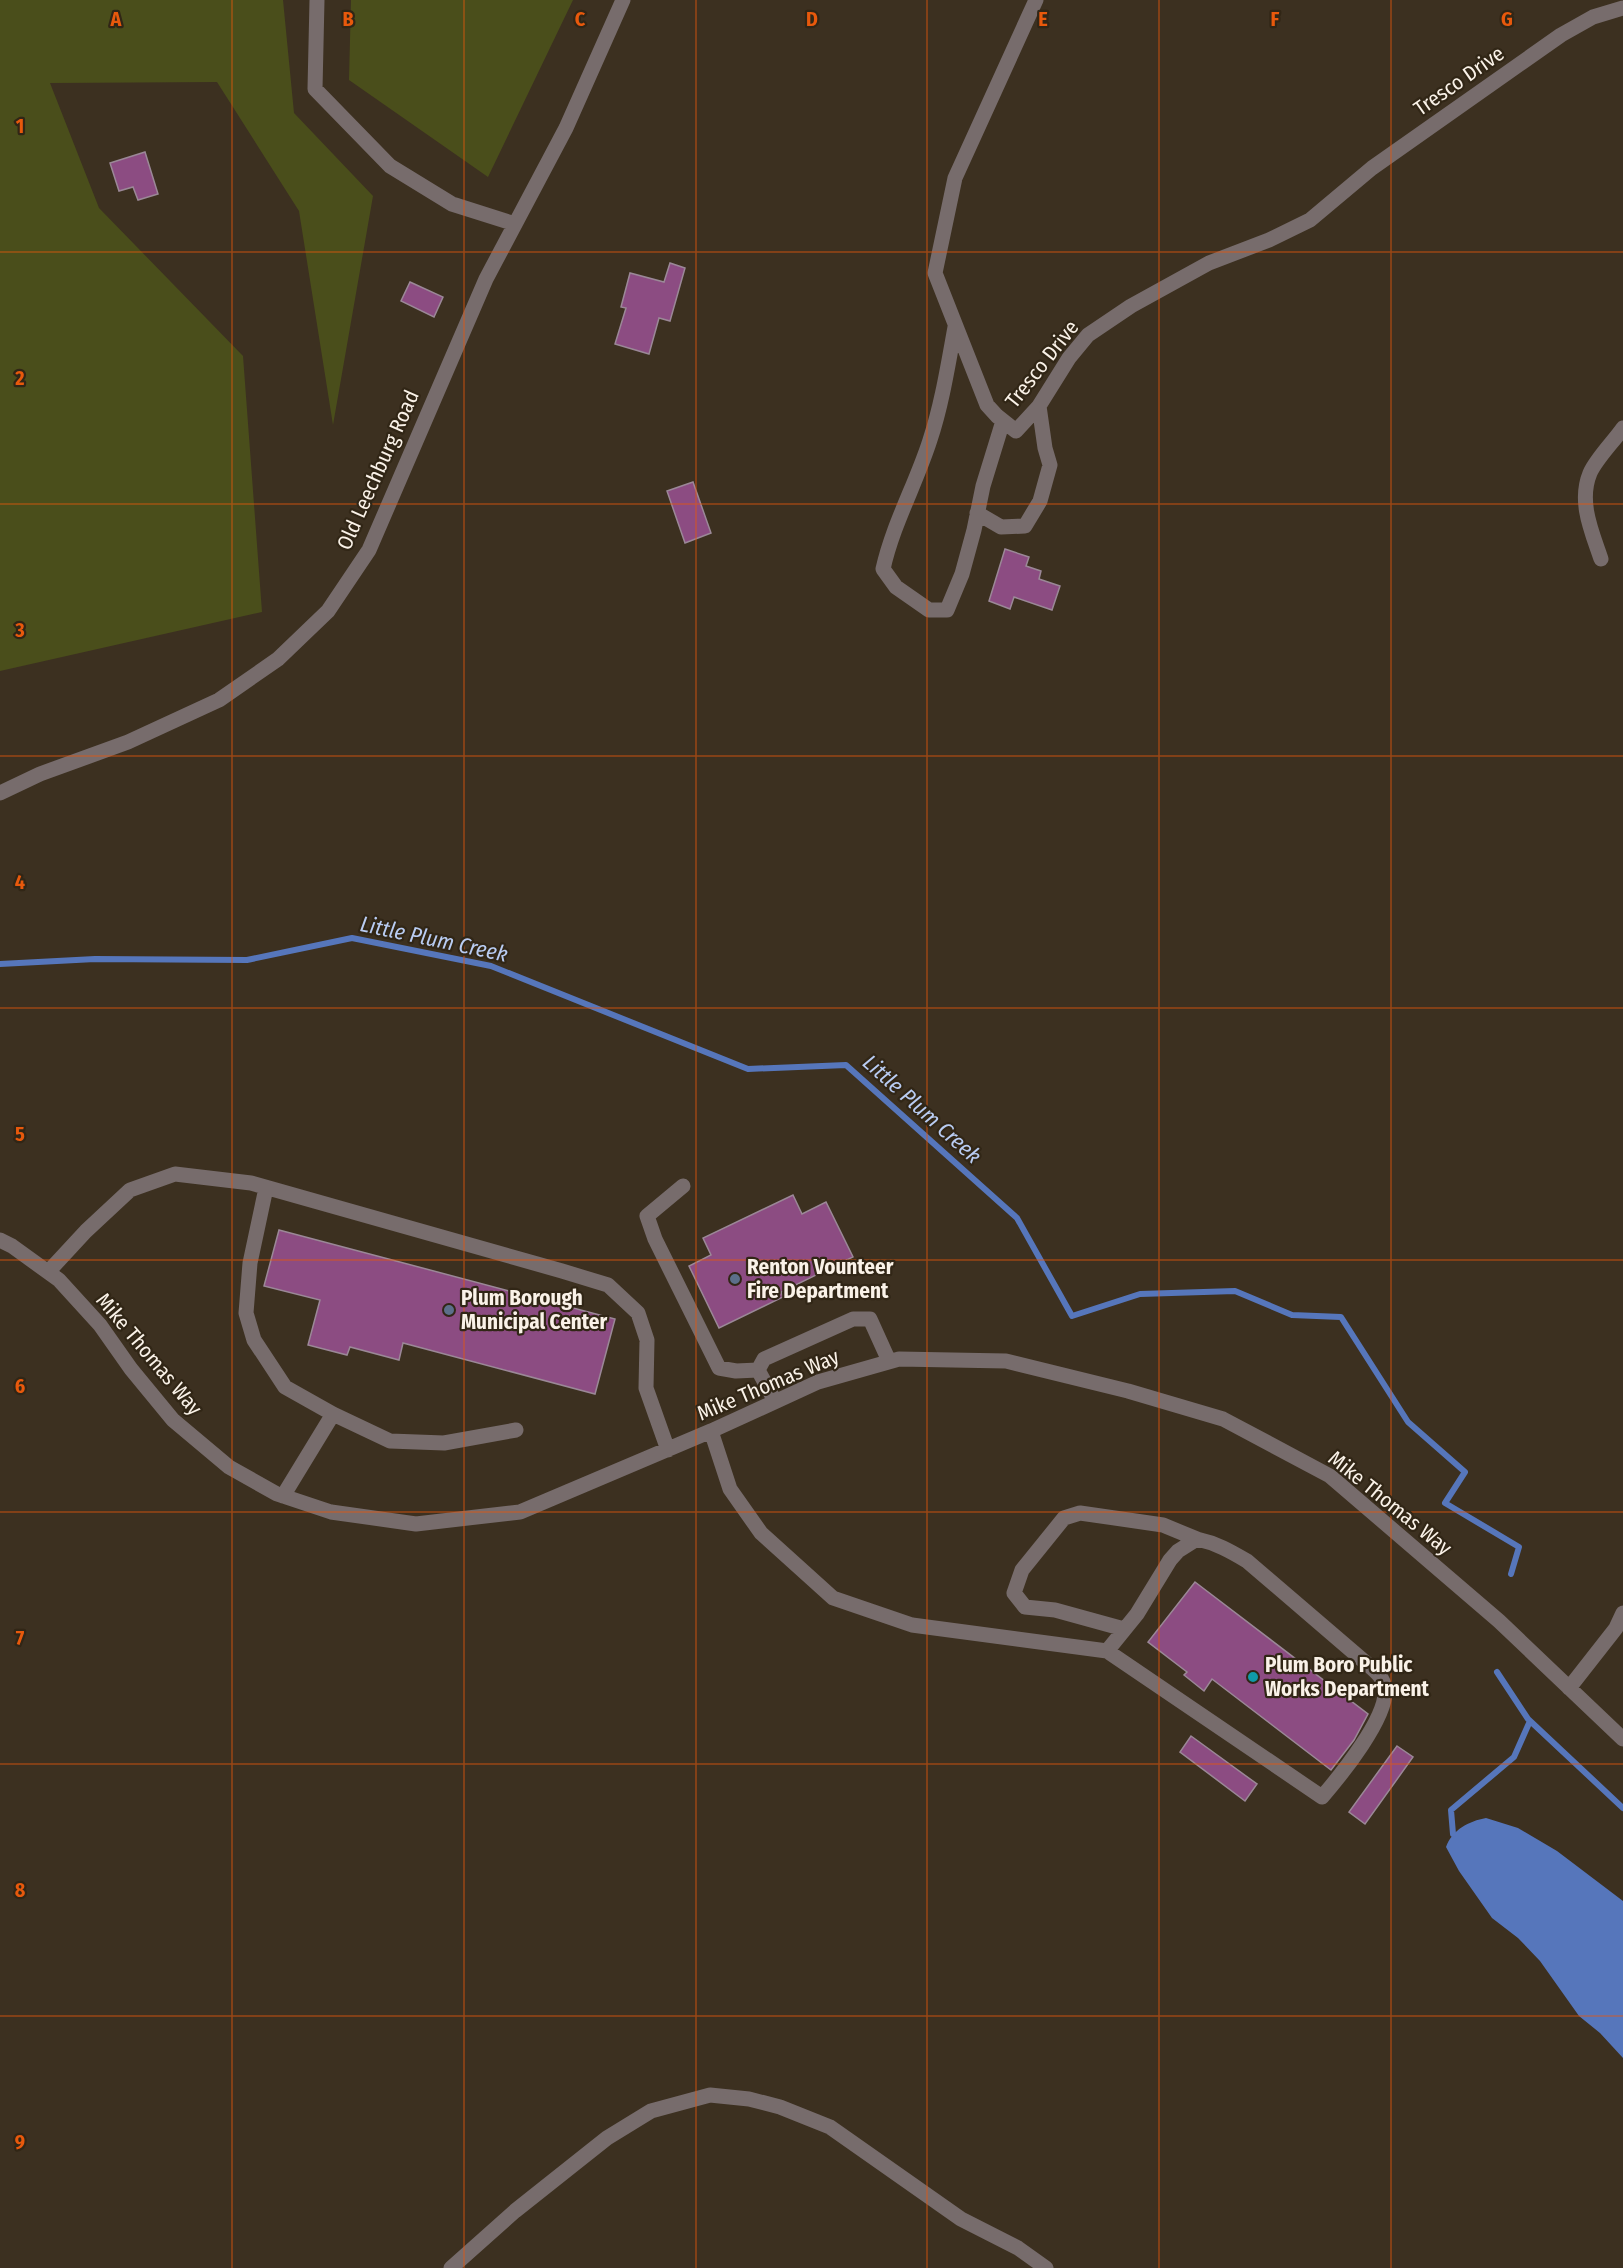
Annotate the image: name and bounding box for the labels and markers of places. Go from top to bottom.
place label: Renton Vounteer Fire Department [747,1254,894,1304]
marker: Renton Vounteer Fire Department [728,1272,742,1286]
place label: Plum Borough Municipal Center [461,1285,608,1335]
marker: Plum Borough Municipal Center [442,1303,456,1317]
place label: Plum Boro Public Works Department [1265,1652,1430,1702]
marker: Plum Boro Public Works Department [1246,1670,1260,1684]

